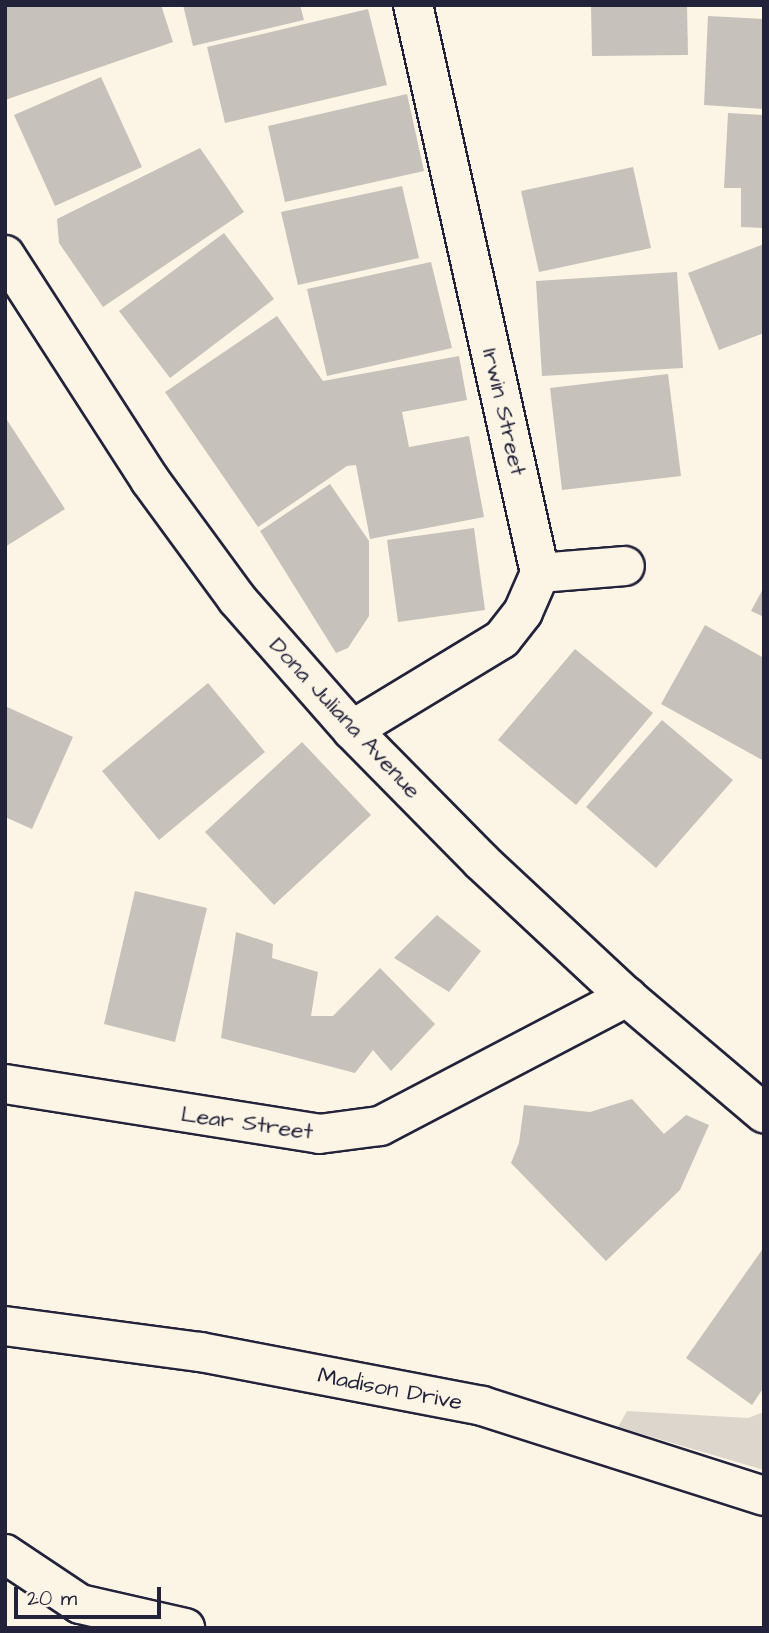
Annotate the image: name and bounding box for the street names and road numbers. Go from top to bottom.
street label: Irwin Street [476,346,532,478]
street label: Dona Juliana Avenue [263,632,427,804]
street label: Lear Street [179,1100,315,1146]
street label: Madison Drive [315,1361,465,1417]

